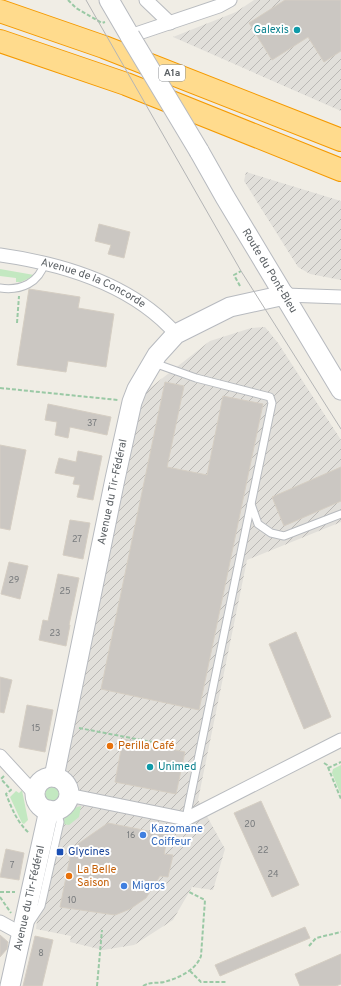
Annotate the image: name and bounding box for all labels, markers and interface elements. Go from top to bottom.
place label: Galexis [254,23,289,37]
marker: Galexis [292,25,302,35]
road number: A1a [159,65,185,81]
street label: Route du Pont-Bleu [239,226,300,316]
street label: Avenue de la Concorde [39,256,148,311]
house number: 37 [87,418,97,429]
street label: Avenue du Tir-Fédéral [95,438,131,546]
house number: 27 [72,534,82,545]
house number: 29 [9,575,19,586]
house number: 25 [59,586,71,597]
house number: 23 [50,628,60,639]
house number: 15 [32,723,40,734]
place label: Perilla Café [118,739,174,753]
marker: Perilla Café [105,741,115,751]
place label: Unimed [158,760,196,774]
marker: Unimed [145,762,155,772]
house number: 20 [244,819,256,830]
place label: Kazomane Coiffeur [151,822,203,849]
house number: 16 [127,830,135,841]
marker: Kazomane Coiffeur [138,830,148,840]
street label: Avenue du Tir-Fédéral [11,844,48,952]
place label: Glycines [68,845,110,859]
house number: 22 [257,845,269,856]
marker: Glycines [55,847,65,857]
house number: 7 [10,860,15,871]
place label: La Belle Saison [77,863,117,890]
house number: 24 [267,869,279,880]
marker: La Belle Saison [64,871,74,881]
place label: Migros [132,879,165,893]
marker: Migros [119,881,129,891]
house number: 10 [67,895,77,906]
house number: 8 [38,948,44,959]

